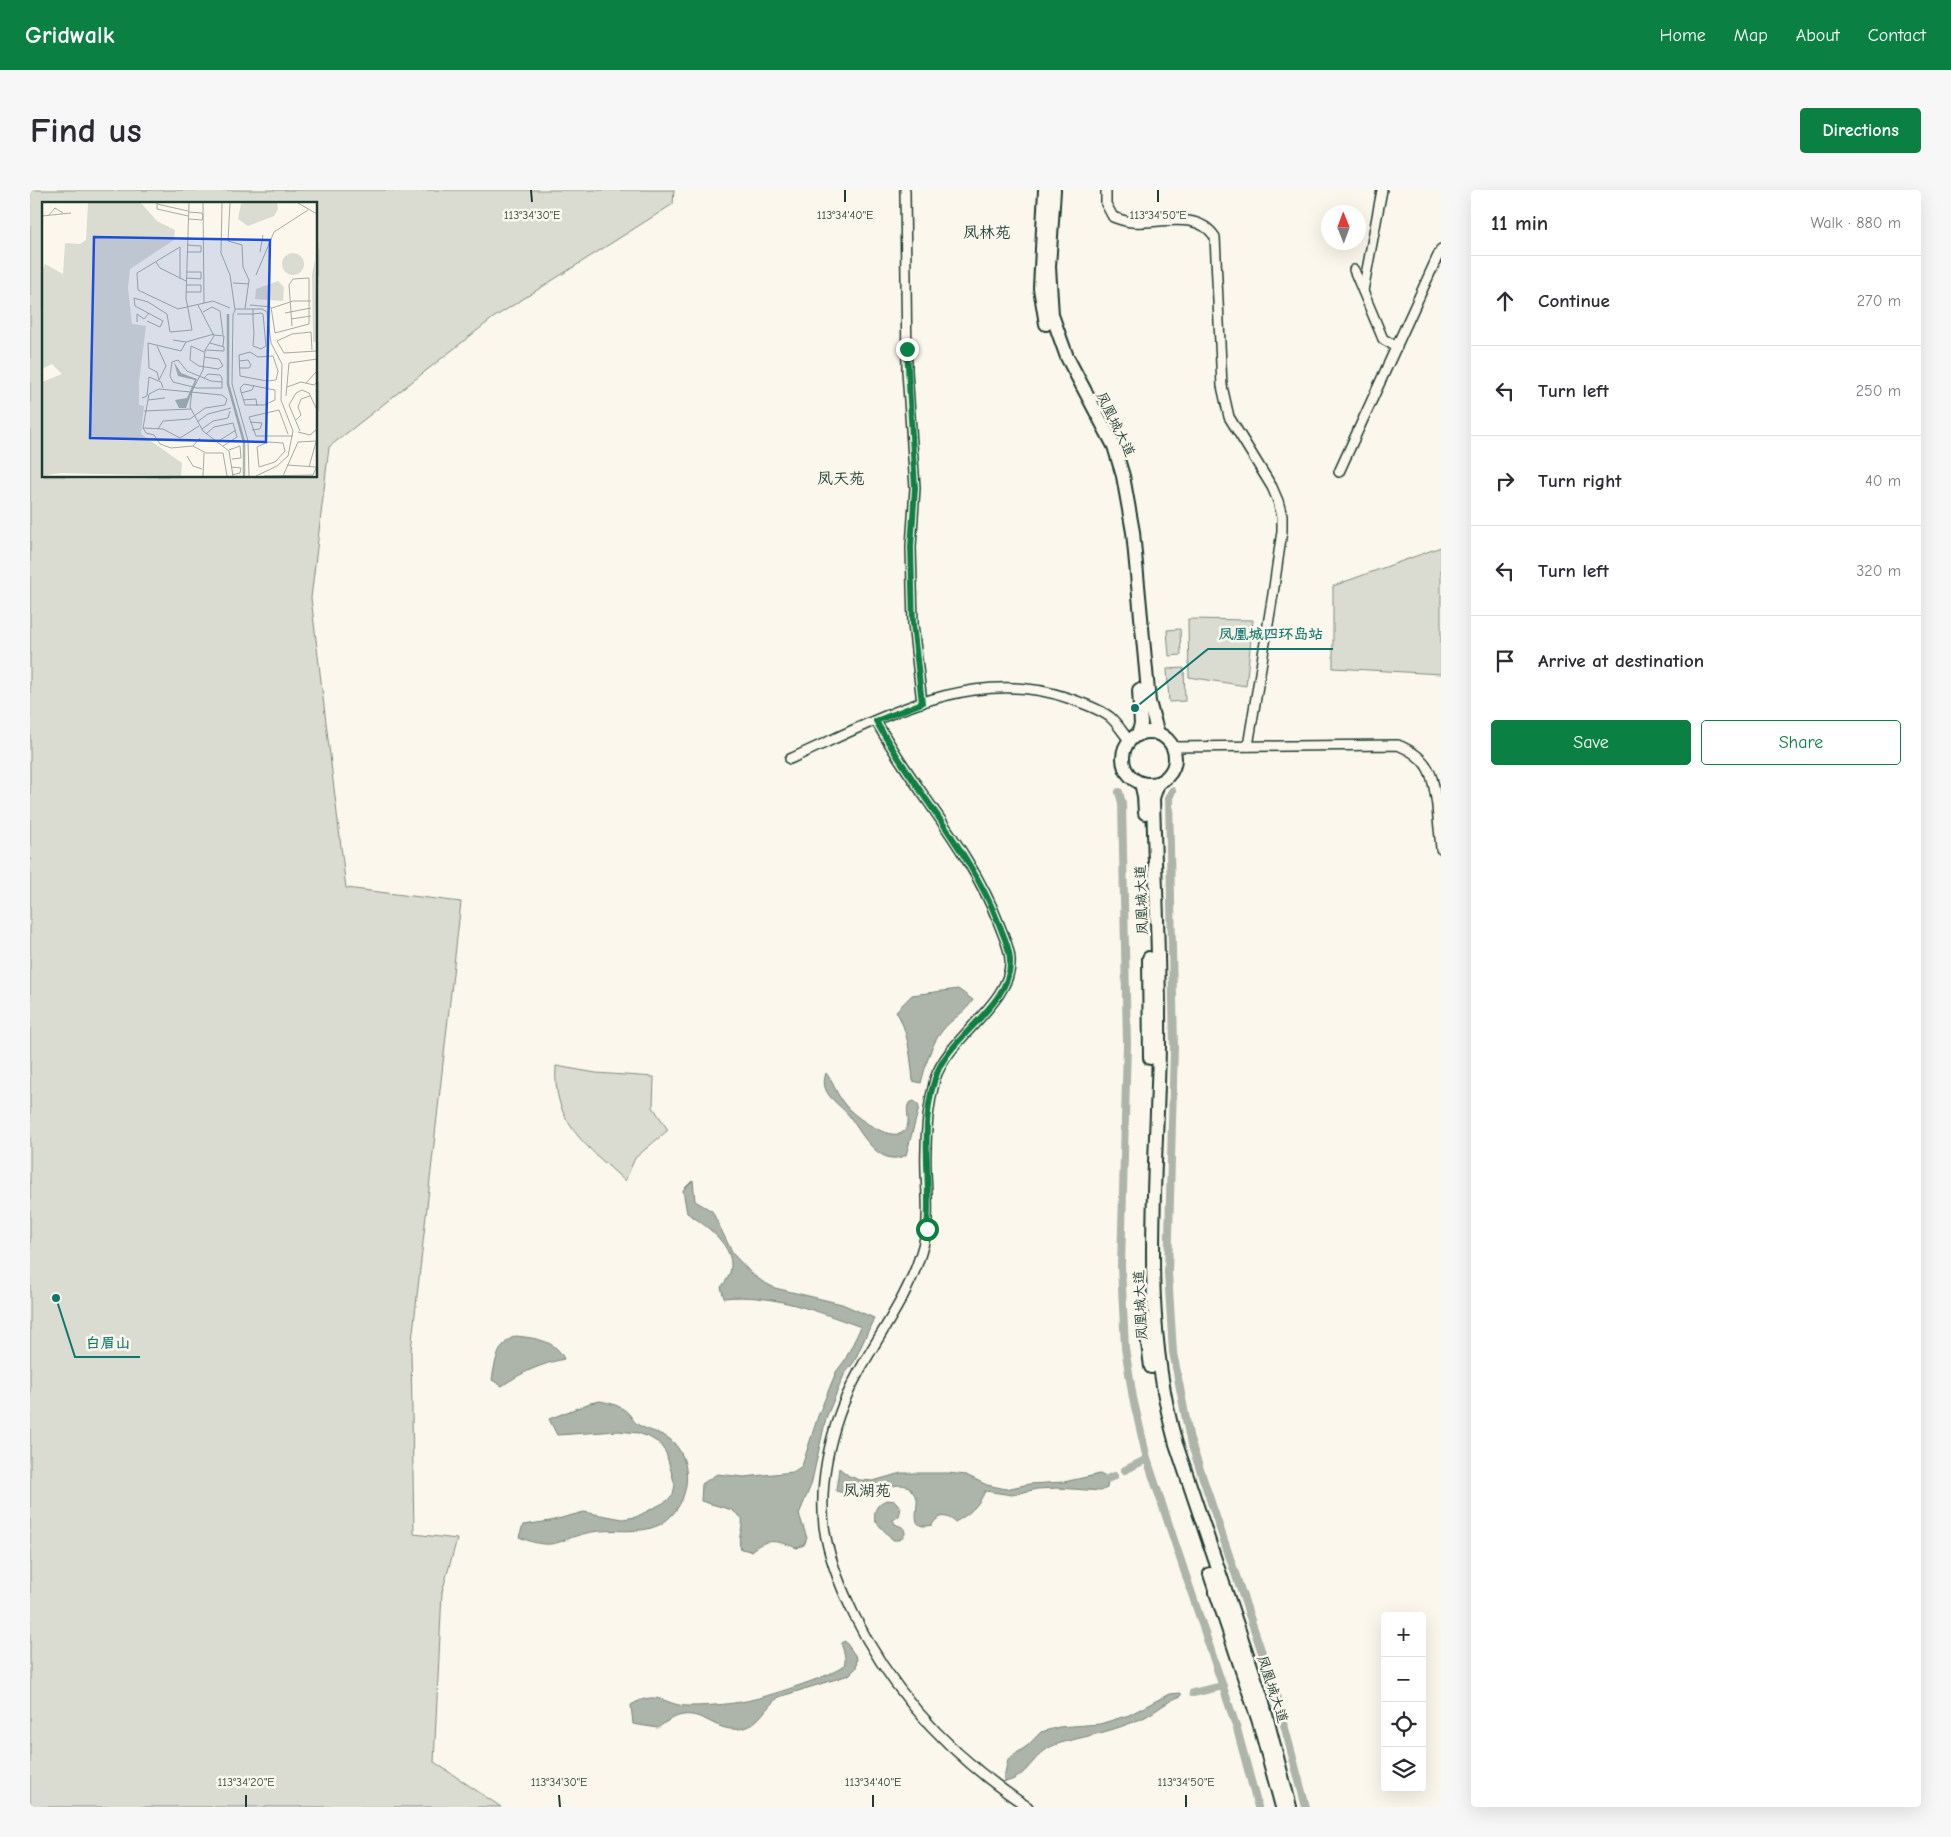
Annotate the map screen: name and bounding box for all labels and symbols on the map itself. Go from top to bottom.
inset map [42,202,318,478]
north arrow [1321,205,1366,250]
text: 113°34'30"E [504,208,560,222]
text: 113°34'40"E [817,208,873,222]
text: 113°34'50"E [1129,208,1187,222]
district label: 凤林苑 [963,224,1011,242]
route end [896,338,919,361]
street label: 凤凰城大道 [1093,389,1139,459]
district label: 凤天苑 [817,470,865,488]
callout: 凤凰城四环岛站 [1208,619,1333,649]
text: 凤凰城四环岛站 [1218,625,1324,643]
street label: 凤凰城大道 [1132,865,1151,935]
route start [916,1218,939,1241]
street label: 凤凰城大道 [1130,1270,1151,1340]
callout: 白眉山 [75,1327,140,1357]
text: 白眉山 [85,1334,131,1352]
district label: 凤湖苑 [843,1482,891,1500]
street label: 凤凰城大道 [1254,1653,1291,1725]
text: 113°34'20"E [218,1775,274,1789]
text: 113°34'30"E [531,1775,587,1789]
text: 113°34'40"E [845,1775,901,1789]
text: 113°34'50"E [1157,1775,1215,1789]

